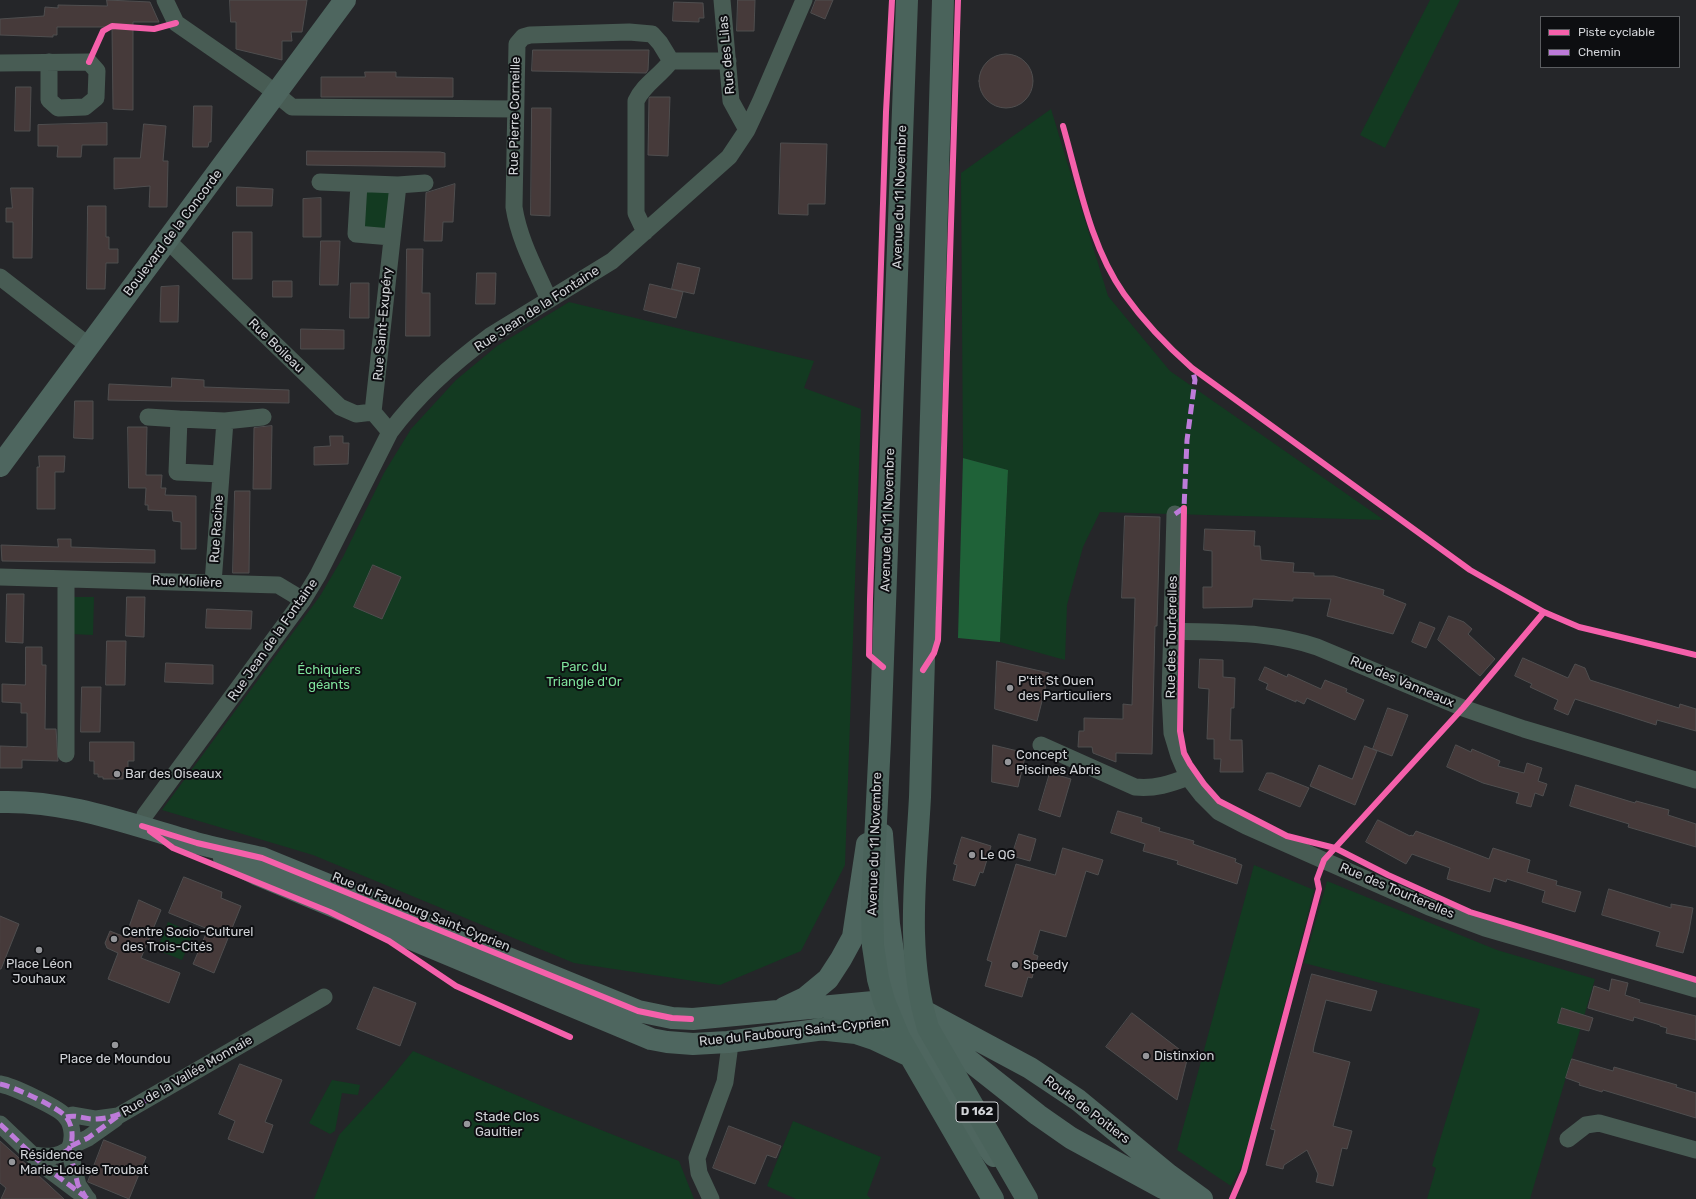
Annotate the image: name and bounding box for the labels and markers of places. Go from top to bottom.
place label: P'tit St Ouen des Particuliers [1018,673,1112,704]
marker: P'tit St Ouen des Particuliers [1005,683,1015,693]
place label: Concept Piscines Abris [1016,747,1101,778]
marker: Concept Piscines Abris [1003,757,1013,767]
place label: Bar des Oiseaux [125,766,222,782]
marker: Bar des Oiseaux [112,769,122,779]
place label: Le QG [980,847,1015,863]
marker: Le QG [967,850,977,860]
place label: Centre Socio-Culturel des Trois-Cités [122,924,254,955]
marker: Centre Socio-Culturel des Trois-Cités [109,934,119,944]
marker: Place Léon Jouhaux [34,945,44,955]
place label: Place Léon Jouhaux [6,956,72,987]
place label: Speedy [1023,957,1068,973]
marker: Speedy [1010,960,1020,970]
marker: Place de Moundou [110,1040,120,1050]
place label: Distinxion [1154,1048,1214,1064]
place label: Place de Moundou [59,1051,171,1067]
marker: Distinxion [1141,1051,1151,1061]
place label: Stade Clos Gaultier [475,1109,539,1140]
marker: Stade Clos Gaultier [462,1119,472,1129]
place label: Résidence Marie-Louise Troubat [20,1147,148,1178]
marker: Résidence Marie-Louise Troubat [7,1157,17,1167]

